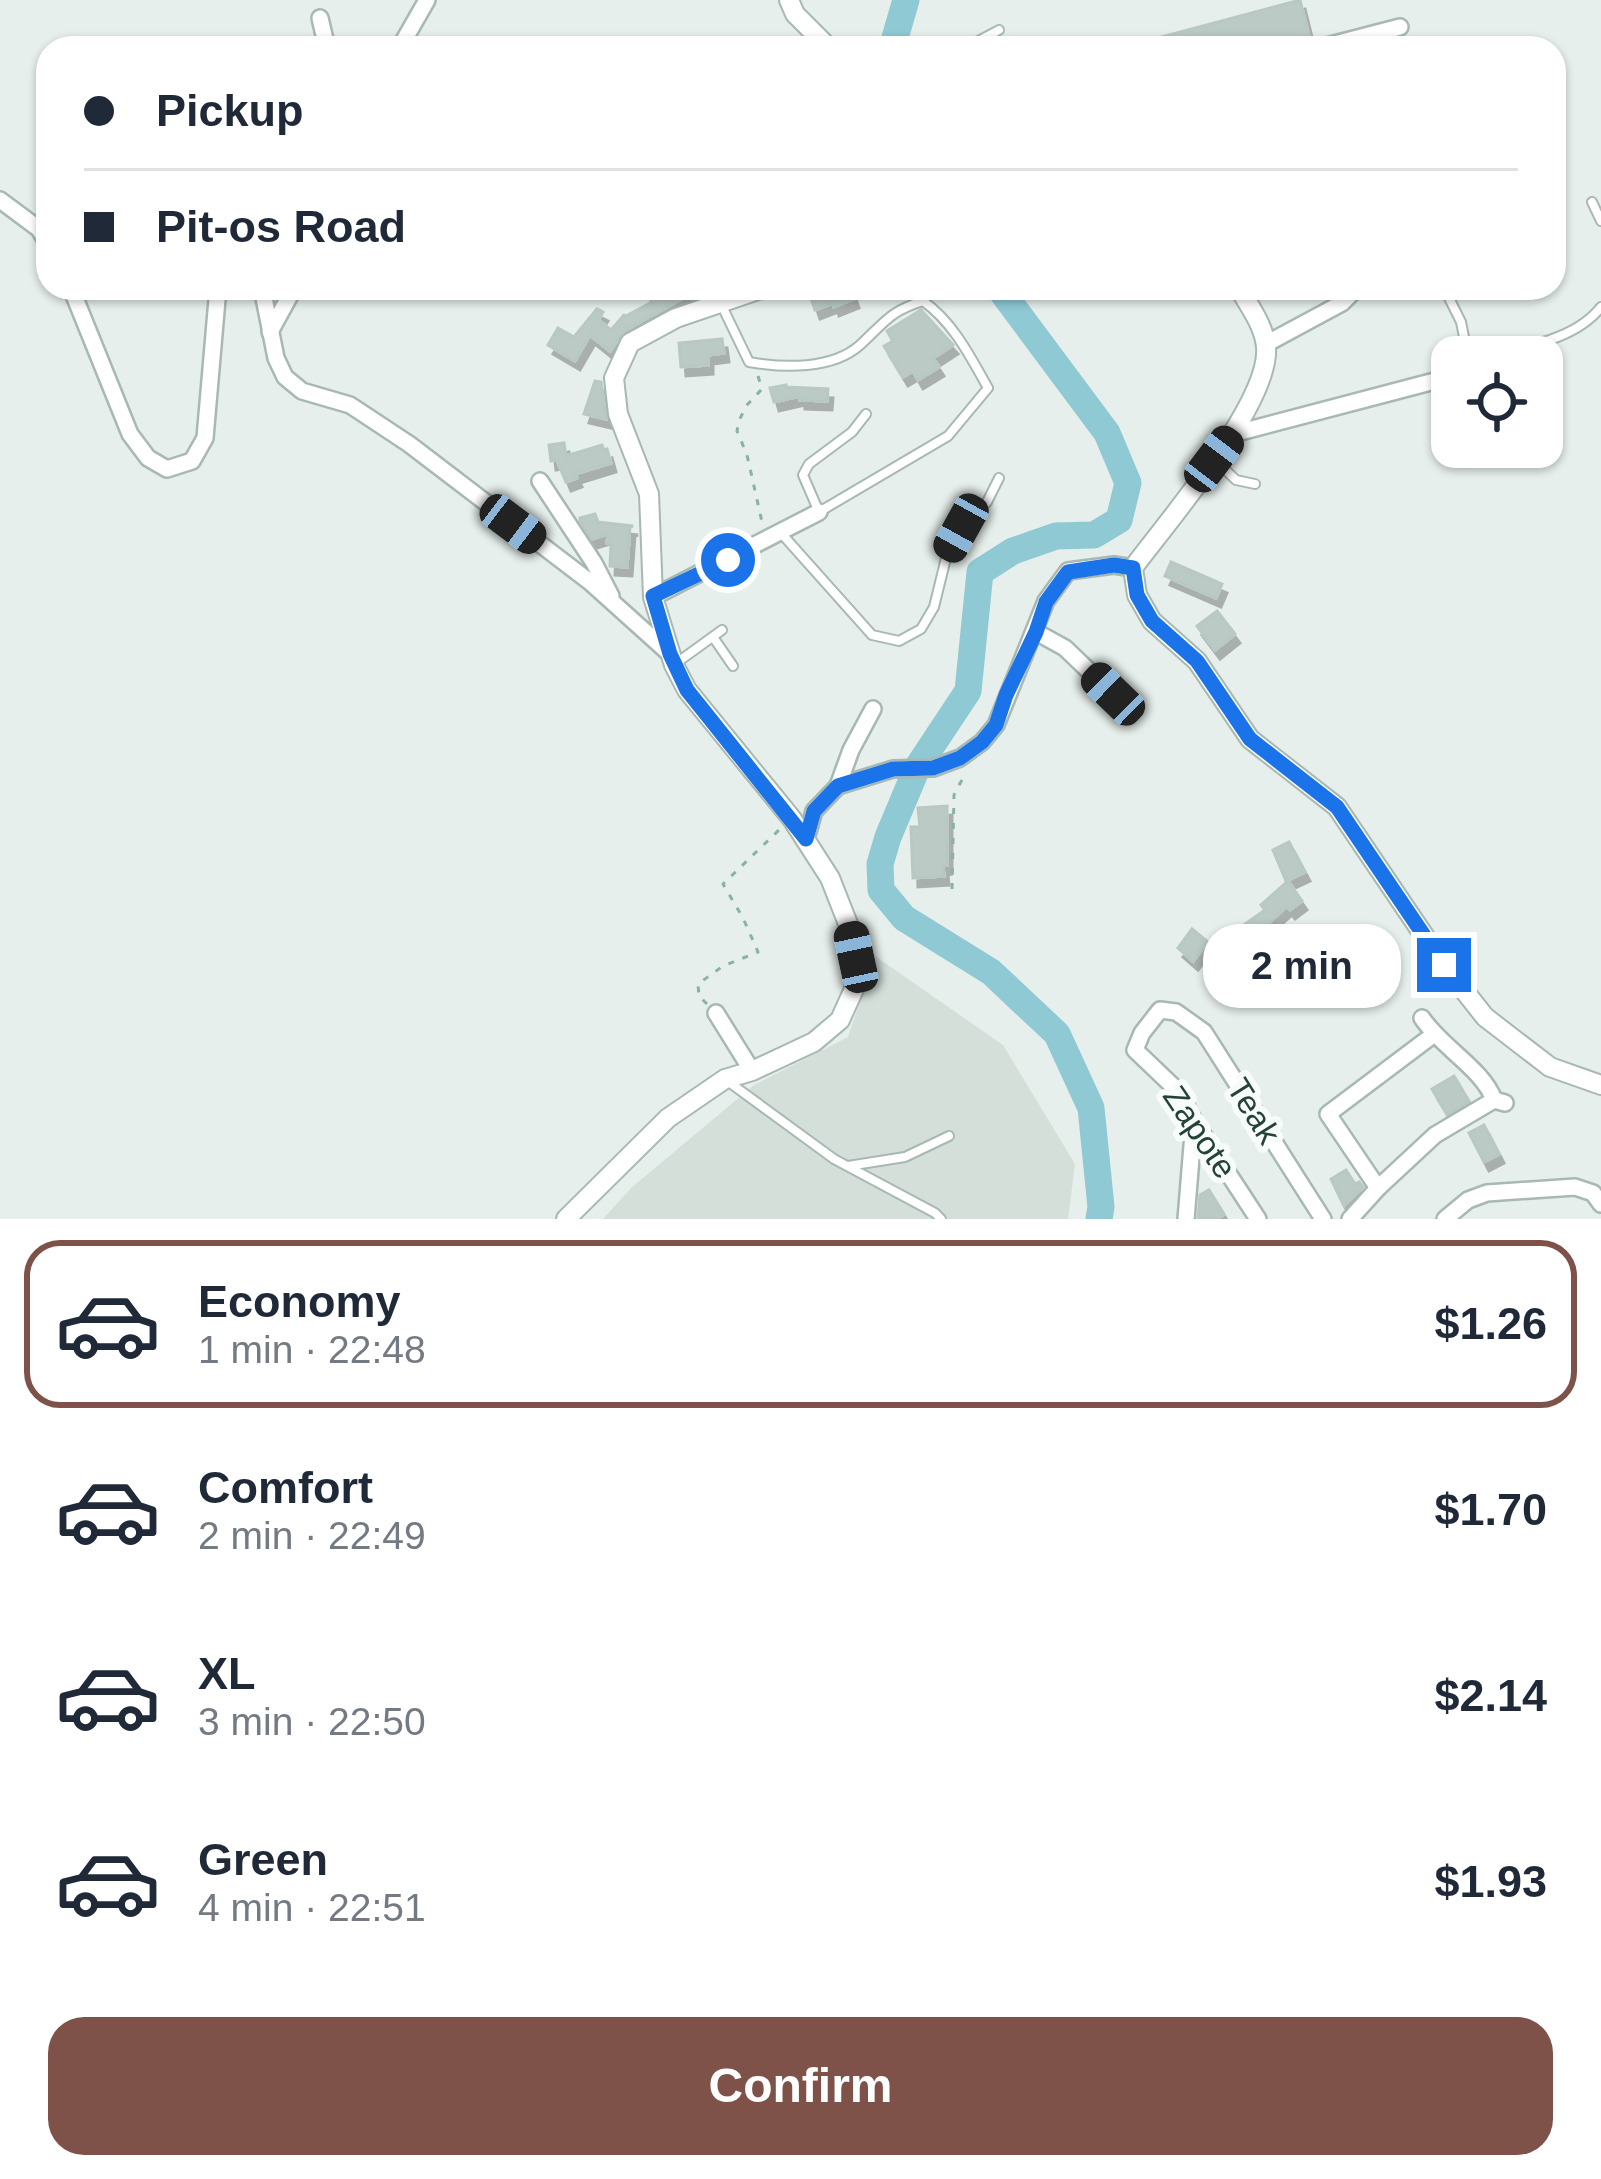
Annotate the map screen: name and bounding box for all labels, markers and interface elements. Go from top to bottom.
text: Pickup [156,85,304,136]
text: Pit-os Road [156,201,406,252]
map controls [1431,336,1563,468]
button: locate [1431,336,1563,468]
car [1178,419,1250,499]
car [473,488,553,560]
car [928,488,994,568]
route start [701,533,755,587]
car [1075,656,1151,732]
car [831,918,881,996]
callout: 2 min [1204,923,1402,1007]
route end [1417,938,1471,992]
text: 2 min [1251,944,1353,987]
street label: Teak [1220,1072,1288,1151]
street label: Zapote [1156,1079,1244,1185]
icon: car [54,1270,162,1378]
text: Economy [198,1276,401,1327]
text: $1.26 [1434,1298,1547,1349]
text: 1 min · 22:48 [198,1328,426,1371]
icon: car [54,1456,162,1564]
text: Comfort [198,1462,373,1513]
text: $1.70 [1434,1484,1547,1535]
text: 2 min · 22:49 [198,1514,426,1557]
icon: car [54,1642,162,1750]
text: XL [198,1648,256,1699]
text: $2.14 [1434,1670,1547,1721]
text: 3 min · 22:50 [198,1700,426,1743]
icon: car [54,1828,162,1936]
text: Green [198,1834,328,1885]
text: $1.93 [1434,1856,1547,1907]
text: 4 min · 22:51 [198,1886,426,1929]
button: Confirm [48,2017,1553,2155]

